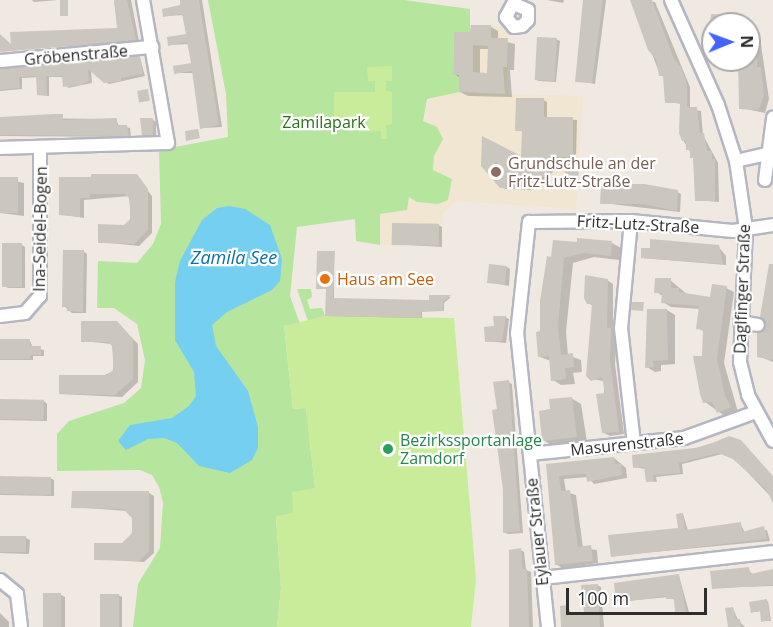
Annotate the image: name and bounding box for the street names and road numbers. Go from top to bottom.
street label: Gröbenstraße [23,41,129,69]
street label: Ina-Seidel-Bogen [29,166,51,292]
street label: Fritz-Lutz-Straße [576,211,700,237]
street label: Daglfinger Straße [730,224,754,354]
street label: Masurenstraße [569,429,685,459]
street label: Eylauer Straße [522,477,552,587]

